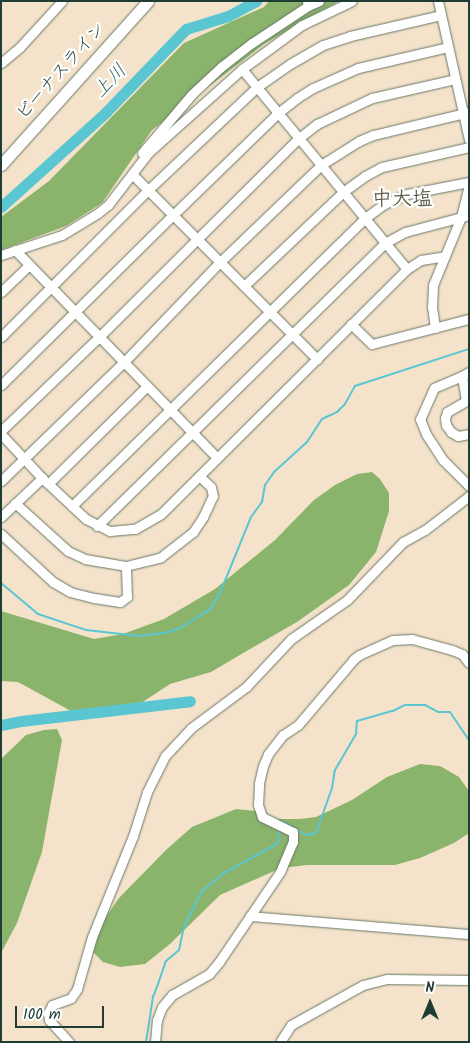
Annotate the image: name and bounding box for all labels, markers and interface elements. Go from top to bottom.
street label: ビーナスライン [12,18,112,126]
water label: 上川 [90,60,132,104]
district label: 中大塩 [372,188,432,212]
text: N [426,977,434,999]
north arrow [405,978,455,1028]
scale bar [18,996,106,1028]
text: 100 m [23,1003,61,1027]

